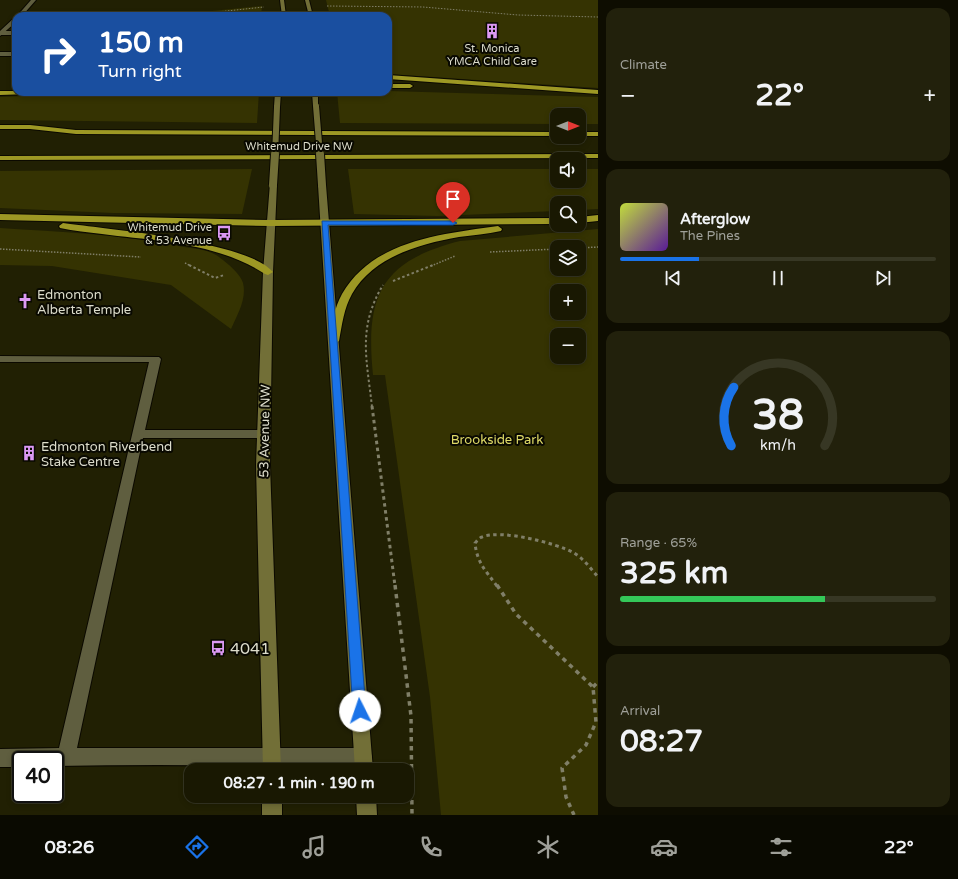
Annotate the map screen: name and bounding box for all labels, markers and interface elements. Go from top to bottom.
building icon: St. Monica YMCA Child Care [483,22,501,40]
text: 150 m [98,26,184,60]
icon: right [32,28,84,80]
place label: St. Monica YMCA Child Care [447,42,537,68]
text: Climate [620,57,667,73]
text: Turn right [98,60,182,82]
text: 22° [755,77,804,114]
text: − [620,83,636,109]
text: + [924,83,936,109]
north arrow [550,108,586,144]
map controls [550,108,586,364]
street label: Whitemud Drive NW [245,140,353,153]
button: sound [550,152,586,188]
pin [436,182,470,223]
icon: arrive [442,188,464,210]
button: search [550,196,586,232]
text: Afterglow [680,210,750,228]
place label: Whitemud Drive & 53 Avenue [127,221,212,247]
bus stop icon: Whitemud Drive & 53 Avenue [215,224,233,242]
text: The Pines [680,228,740,244]
button: layers [550,240,586,276]
icon: previous [662,267,684,289]
icon: pause [767,267,789,289]
icon: next [872,267,894,289]
button: + [550,284,586,320]
place label: Edmonton Alberta Temple [37,287,131,318]
church icon: Edmonton Alberta Temple [16,292,34,310]
button: − [550,328,586,364]
street label: 53 Avenue NW [256,384,274,478]
text: 38 [752,390,804,440]
park label: Brookside Park [451,432,543,448]
text: km/h [760,436,796,453]
place label: Edmonton Riverbend Stake Centre [41,439,172,470]
building icon: Edmonton Riverbend Stake Centre [20,444,38,462]
text: Range · 65% [620,535,697,551]
text: 325 km [620,555,728,592]
bus stop icon: 4041 [209,639,227,657]
place label: 4041 [230,639,270,659]
position arrow [339,690,381,732]
text: Arrival [620,703,660,719]
text: 08:27 [620,723,703,760]
speed limit sign: 40 [12,751,64,803]
text: 08:27 · 1 min · 190 m [224,774,374,792]
icon: directions [183,833,211,861]
icon: music [300,833,328,861]
icon: phone [417,833,445,861]
icon: climate [534,833,562,861]
icon: car [650,833,678,861]
icon: filters [767,833,795,861]
text: 08:26 [44,836,94,858]
text: 22° [884,836,914,858]

